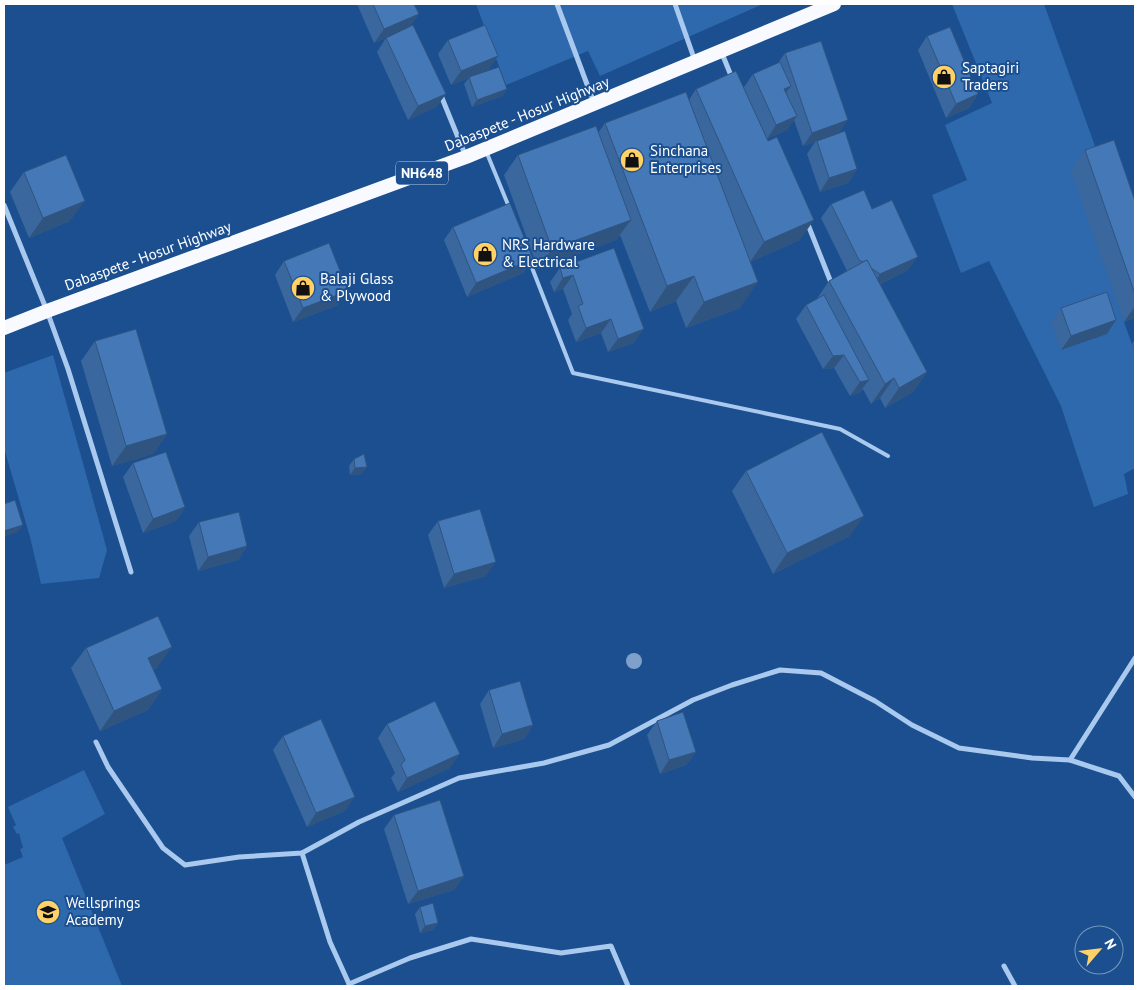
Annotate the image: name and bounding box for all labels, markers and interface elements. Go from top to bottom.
place label: Saptagiri Traders [962,58,1019,94]
shop icon: Saptagiri Traders [931,64,957,90]
street label: Dabaspete - Hosur Highway [442,72,612,155]
place label: Sinchana Enterprises [650,141,721,177]
shop icon: Sinchana Enterprises [619,147,645,173]
road number: NH648 [396,162,448,184]
street label: Dabaspete - Hosur Highway [62,217,234,295]
place label: NRS Hardware & Electrical [502,235,595,271]
shop icon: NRS Hardware & Electrical [472,241,498,267]
place label: Balaji Glass & Plywood [320,269,394,305]
shop icon: Balaji Glass & Plywood [290,275,316,301]
place label: Wellsprings Academy [66,893,140,929]
school or university icon: Wellsprings Academy [35,899,61,925]
north arrow [1074,925,1124,975]
text: N [1100,936,1121,952]

